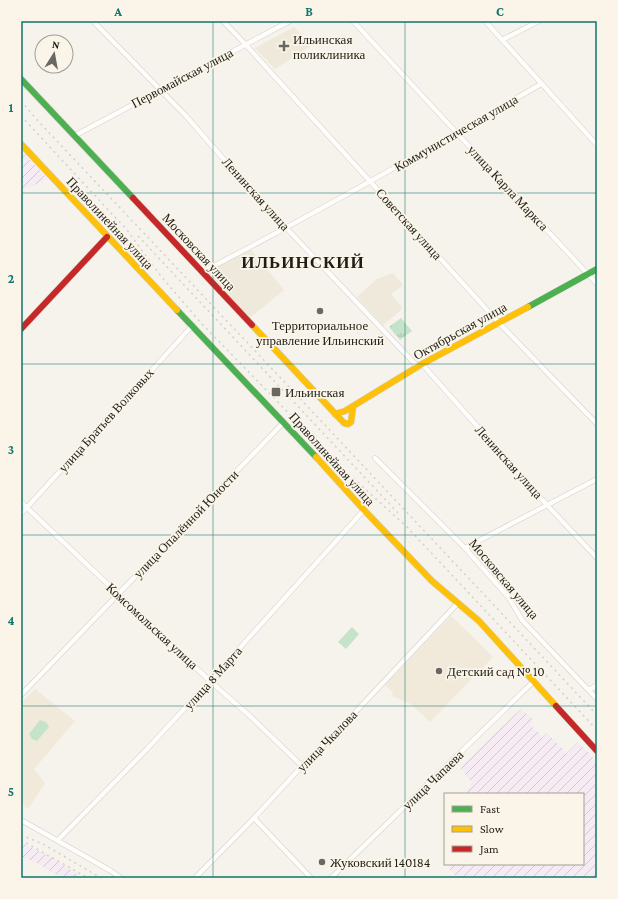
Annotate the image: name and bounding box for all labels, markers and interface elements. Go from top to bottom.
text: A [113,4,122,19]
text: B [305,4,313,19]
text: C [496,4,504,19]
place label: Ильинская поликлиника [293,32,366,62]
north arrow [34,34,74,74]
text: N [51,38,61,51]
marker: Ильинская поликлиника [278,40,290,52]
street label: Первомайская улица [129,45,236,111]
street label: Коммунистическая улица [391,91,521,175]
text: 1 [9,100,14,115]
street label: улица Карла Маркса [465,142,552,234]
street label: Ленинская улица [219,154,293,234]
street label: Праволинейная улица [63,174,157,272]
street label: Советская улица [373,185,445,263]
street label: Московская улица [159,210,239,294]
district label: ИЛЬИНСКИЙ [241,253,365,272]
text: 2 [8,271,15,286]
street label: Октябрьская улица [411,299,509,363]
marker: Территориальное управление Ильинский [315,306,325,316]
place label: Территориальное управление Ильинский [256,318,384,348]
street label: улица Братьев Волковых [55,364,157,475]
place label: Ильинская [285,385,344,400]
marker: Ильинская [270,386,282,398]
street label: Праволинейная улица [286,409,378,509]
street label: Ленинская улица [472,422,546,502]
text: 3 [8,442,14,457]
street label: улица Опалённой Юности [130,467,242,581]
street label: Московская улица [466,536,542,622]
street label: Комсомольская улица [103,580,201,672]
text: 4 [7,613,15,628]
street label: улица 8 Марта [181,643,245,712]
place label: Детский сад № 10 [447,664,545,679]
marker: Детский сад № 10 [434,666,444,676]
street label: улица Чкалова [294,707,360,775]
street label: улица Чапаева [399,747,467,813]
text: 5 [8,784,14,799]
legend [444,793,584,865]
text: Fast [480,802,501,816]
text: Slow [480,822,504,836]
text: Jam [479,842,499,856]
place label: Жуковский 140184 [330,855,431,870]
marker: Жуковский 140184 [317,857,327,867]

